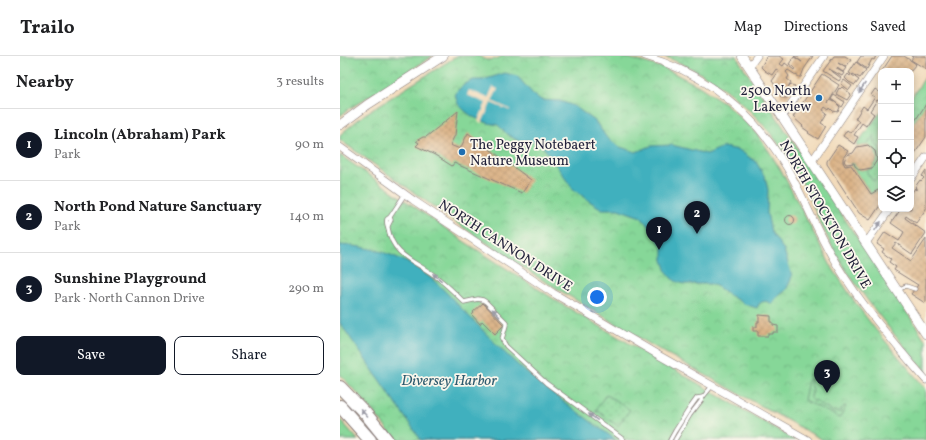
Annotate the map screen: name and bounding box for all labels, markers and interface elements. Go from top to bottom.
text: Trailo [20,15,75,41]
text: Map [734,18,762,37]
text: Directions [784,18,848,37]
text: Saved [870,18,906,37]
map controls [878,68,914,212]
button: + [878,68,914,104]
text: Nearby [16,71,74,94]
text: 3 results [276,73,324,91]
place label: 2500 North Lakeview [740,82,811,117]
one-way arrow [858,83,866,93]
marker: 2500 North Lakeview [814,93,824,103]
button: − [878,104,914,140]
text: Lincoln (Abraham) Park [54,125,226,146]
text: 1 [26,136,32,154]
text: 90 m [295,136,324,154]
place label: The Peggy Notebaert Nature Museum [470,136,596,171]
street label: NORTH STOCKTON DRIVE [774,137,875,292]
button: locate [878,140,914,176]
text: Park [54,146,81,164]
marker: The Peggy Notebaert Nature Museum [457,147,467,157]
button: layers [878,176,914,212]
street label: NORTH CANNON DRIVE [435,196,576,297]
text: North Pond Nature Sanctuary [54,197,262,218]
pin: 2 [684,201,710,234]
text: 2 [26,208,32,226]
text: 140 m [290,208,324,226]
pin: 1 [646,217,672,250]
text: Park [54,218,81,236]
one-way arrow [874,221,882,231]
text: Sunshine Playground [54,269,206,290]
one-way arrow [431,273,442,282]
text: 3 [26,280,32,298]
text: 290 m [288,280,324,298]
your location [587,287,607,307]
text: Park · North Cannon Drive [54,290,205,308]
one-way arrow [492,308,501,318]
button: Save [16,336,166,375]
button: Share [174,336,324,375]
pin: 3 [814,360,840,393]
water label: Diversey Harbor [401,371,497,392]
one-way arrow [360,408,369,417]
one-way arrow [588,413,598,421]

